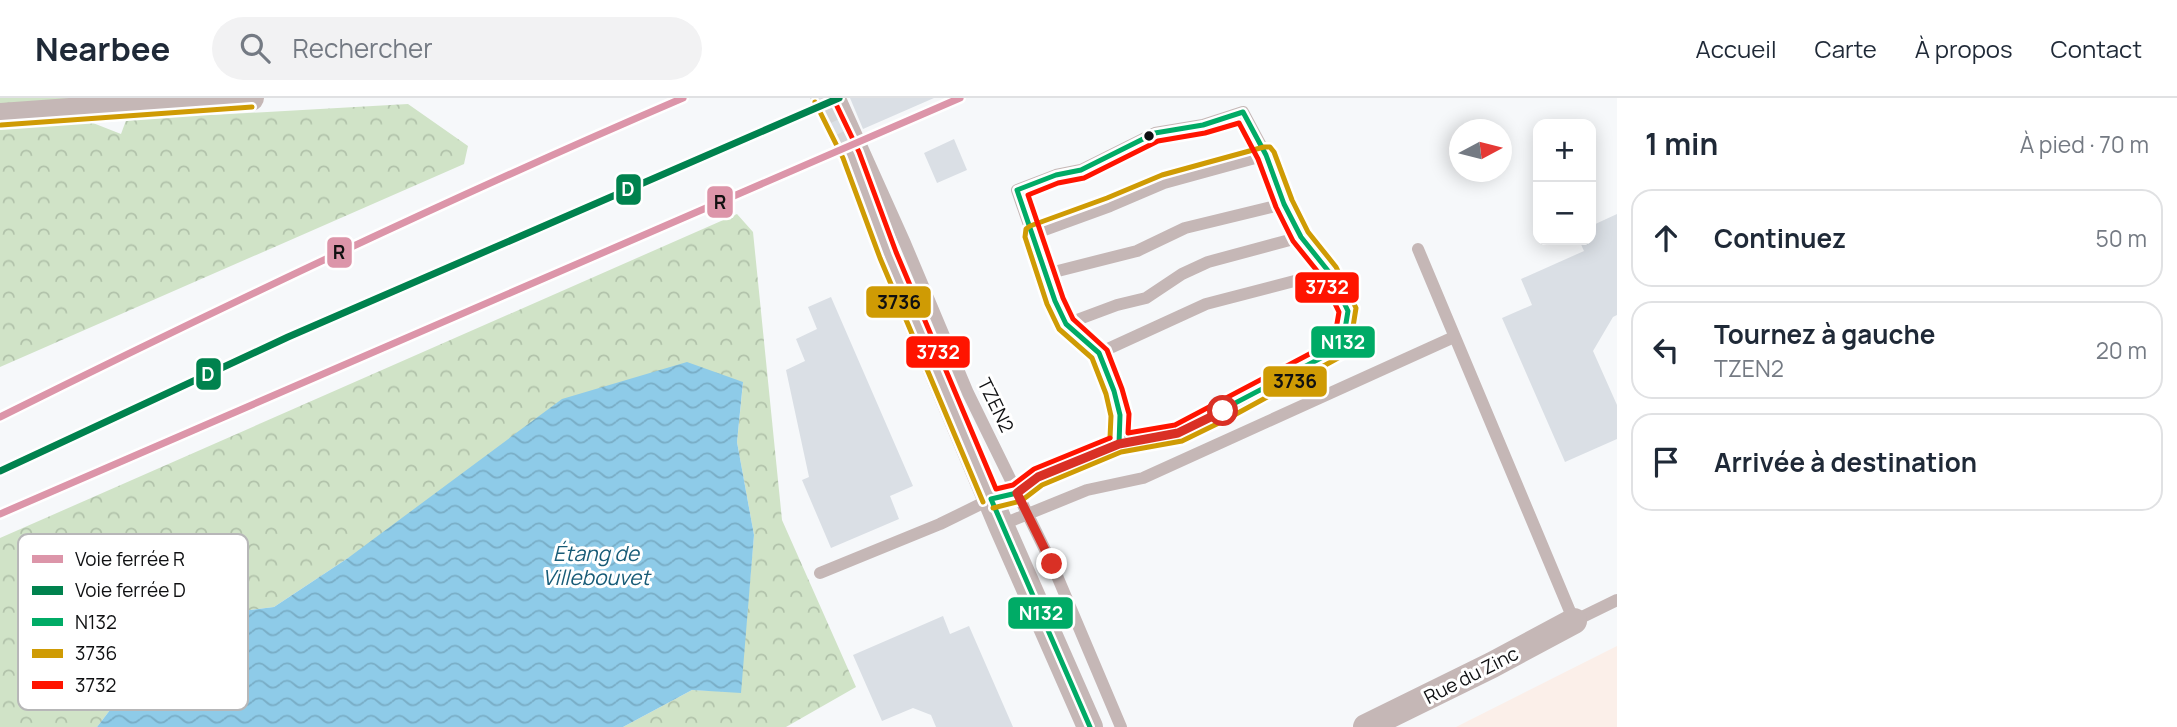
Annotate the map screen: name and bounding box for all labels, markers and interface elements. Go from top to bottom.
search box [212,17,702,80]
text: Nearbee [35,26,170,71]
icon: search [236,29,274,67]
text: Rechercher [292,30,433,66]
text: Accueil [1696,32,1776,65]
text: Carte [1814,32,1877,65]
text: À propos [1915,32,2013,65]
text: Contact [2051,32,2142,65]
north arrow [1449,119,1512,182]
map controls [1533,119,1596,245]
button: + [1533,119,1596,182]
text: 1 min [1645,123,1718,164]
text: À pied · 70 m [2020,128,2149,160]
unlabelled marker [1142,129,1156,143]
line badge: D [615,173,642,206]
text: D [621,176,635,202]
button: − [1533,182,1596,245]
line badge: R [706,185,734,219]
text: R [714,189,726,215]
icon: ahead [1647,219,1685,257]
text: Continuez [1714,220,1846,256]
text: 50 m [2096,222,2147,254]
line badge: R [326,236,353,269]
text: R [333,239,345,265]
line badge: 3732 [1294,271,1360,304]
text: 3732 [1305,274,1349,300]
line badge: 3736 [865,285,932,319]
text: 3736 [877,289,921,315]
text: Tournez à gauche [1714,316,1935,352]
line badge: N132 [1310,325,1376,359]
text: N132 [1321,329,1365,355]
icon: left [1647,331,1685,369]
text: 20 m [2096,334,2147,366]
line badge: 3732 [905,335,971,369]
text: 3732 [916,339,960,365]
text: TZEN2 [1714,352,1784,384]
line badge: D [195,357,222,391]
text: D [201,361,215,387]
line badge: 3736 [1262,365,1328,398]
text: 3736 [1273,368,1317,394]
street label: TZEN2 [972,373,1020,437]
route start [1207,395,1238,426]
icon: arrive [1647,443,1685,481]
text: Arrivée à destination [1714,444,1977,480]
legend [18,534,248,710]
water label: Étang de Villebouvet [542,539,652,591]
text: Voie ferrée R [75,546,185,572]
route end [1036,548,1067,579]
text: Voie ferrée D [75,577,186,603]
line badge: N132 [1007,596,1074,630]
text: N132 [1019,600,1063,626]
text: N132 [75,609,117,635]
text: 3736 [75,640,117,666]
street label: Rue du Zinc [1419,640,1523,710]
text: 3732 [75,672,116,698]

